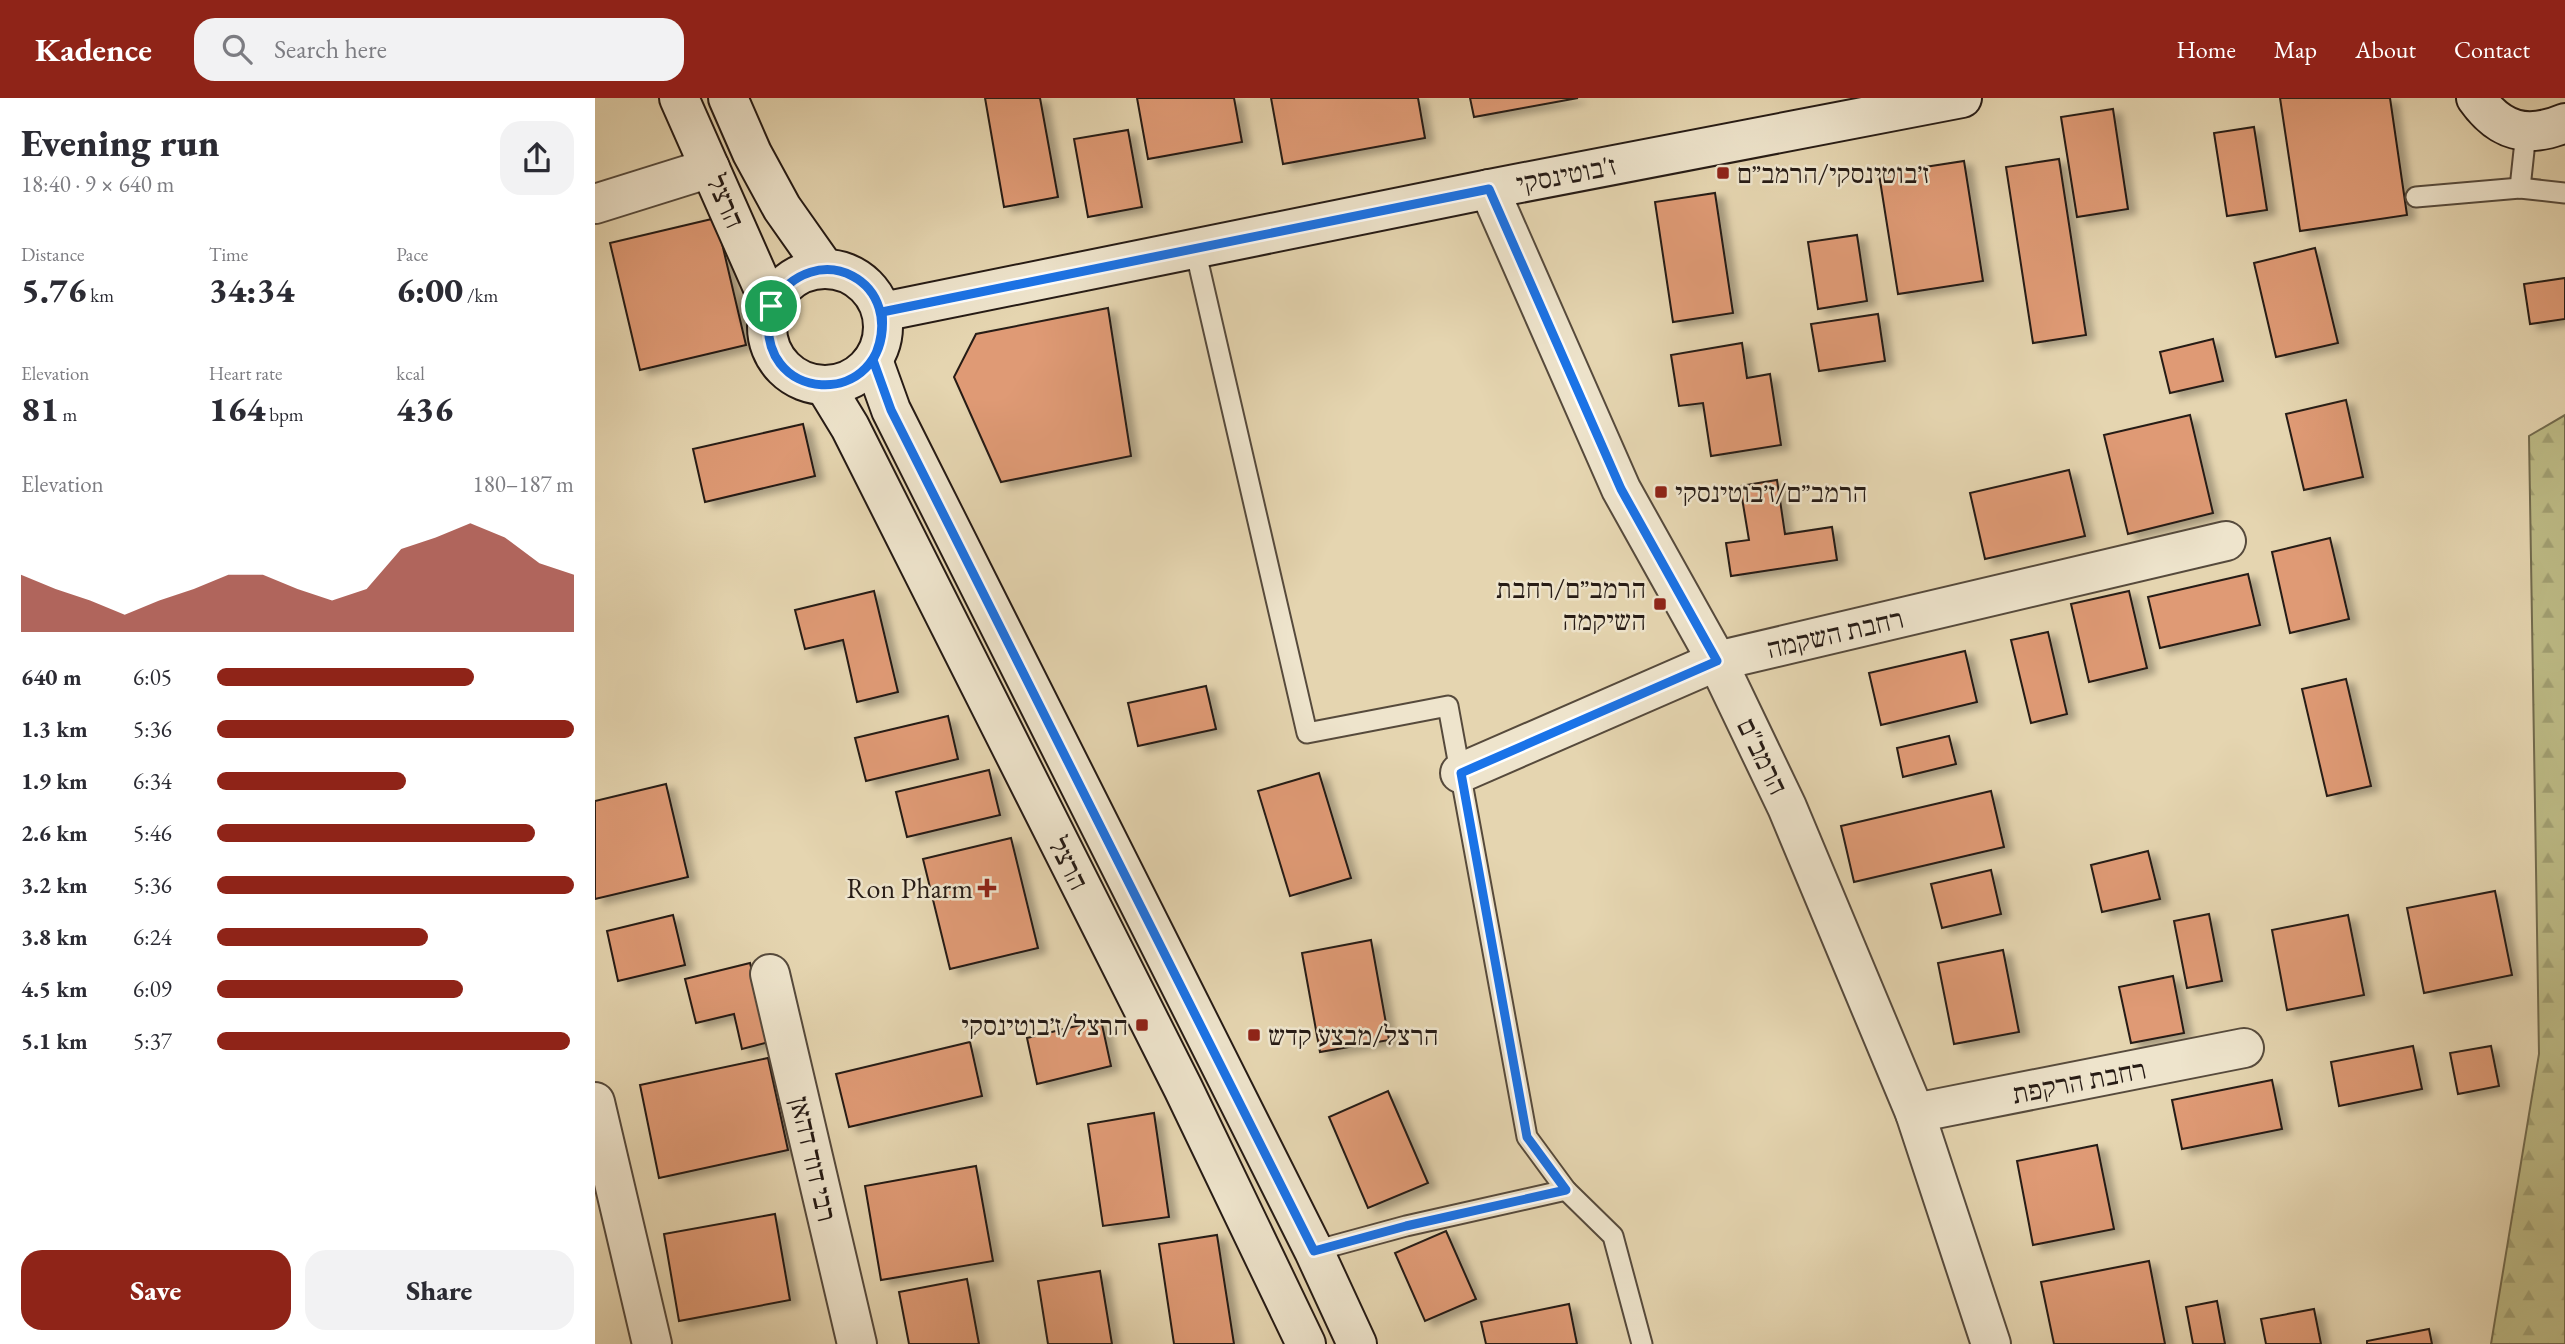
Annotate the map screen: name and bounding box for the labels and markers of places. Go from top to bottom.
place label: ז׳בוטינסקי/הרמב״ם [1737,155,1929,191]
marker: ז׳בוטינסקי/הרמב״ם [1715,165,1731,181]
pin [741,276,801,336]
place label: הרמב״ם/ז׳בוטינסקי [1675,474,1867,510]
marker: הרמב״ם/ז׳בוטינסקי [1653,484,1669,500]
place label: הרמב״ם/רחבת השיקמה [1496,570,1646,638]
marker: הרמב״ם/רחבת השיקמה [1652,596,1668,612]
place label: Ron Pharm [847,870,973,906]
marker: Ron Pharm [979,880,995,896]
place label: הרצל/ז׳בוטינסקי [961,1007,1128,1043]
marker: הרצל/ז׳בוטינסקי [1134,1017,1150,1033]
place label: הרצל/מבצע קדש [1268,1017,1439,1053]
marker: הרצל/מבצע קדש [1246,1027,1262,1043]

